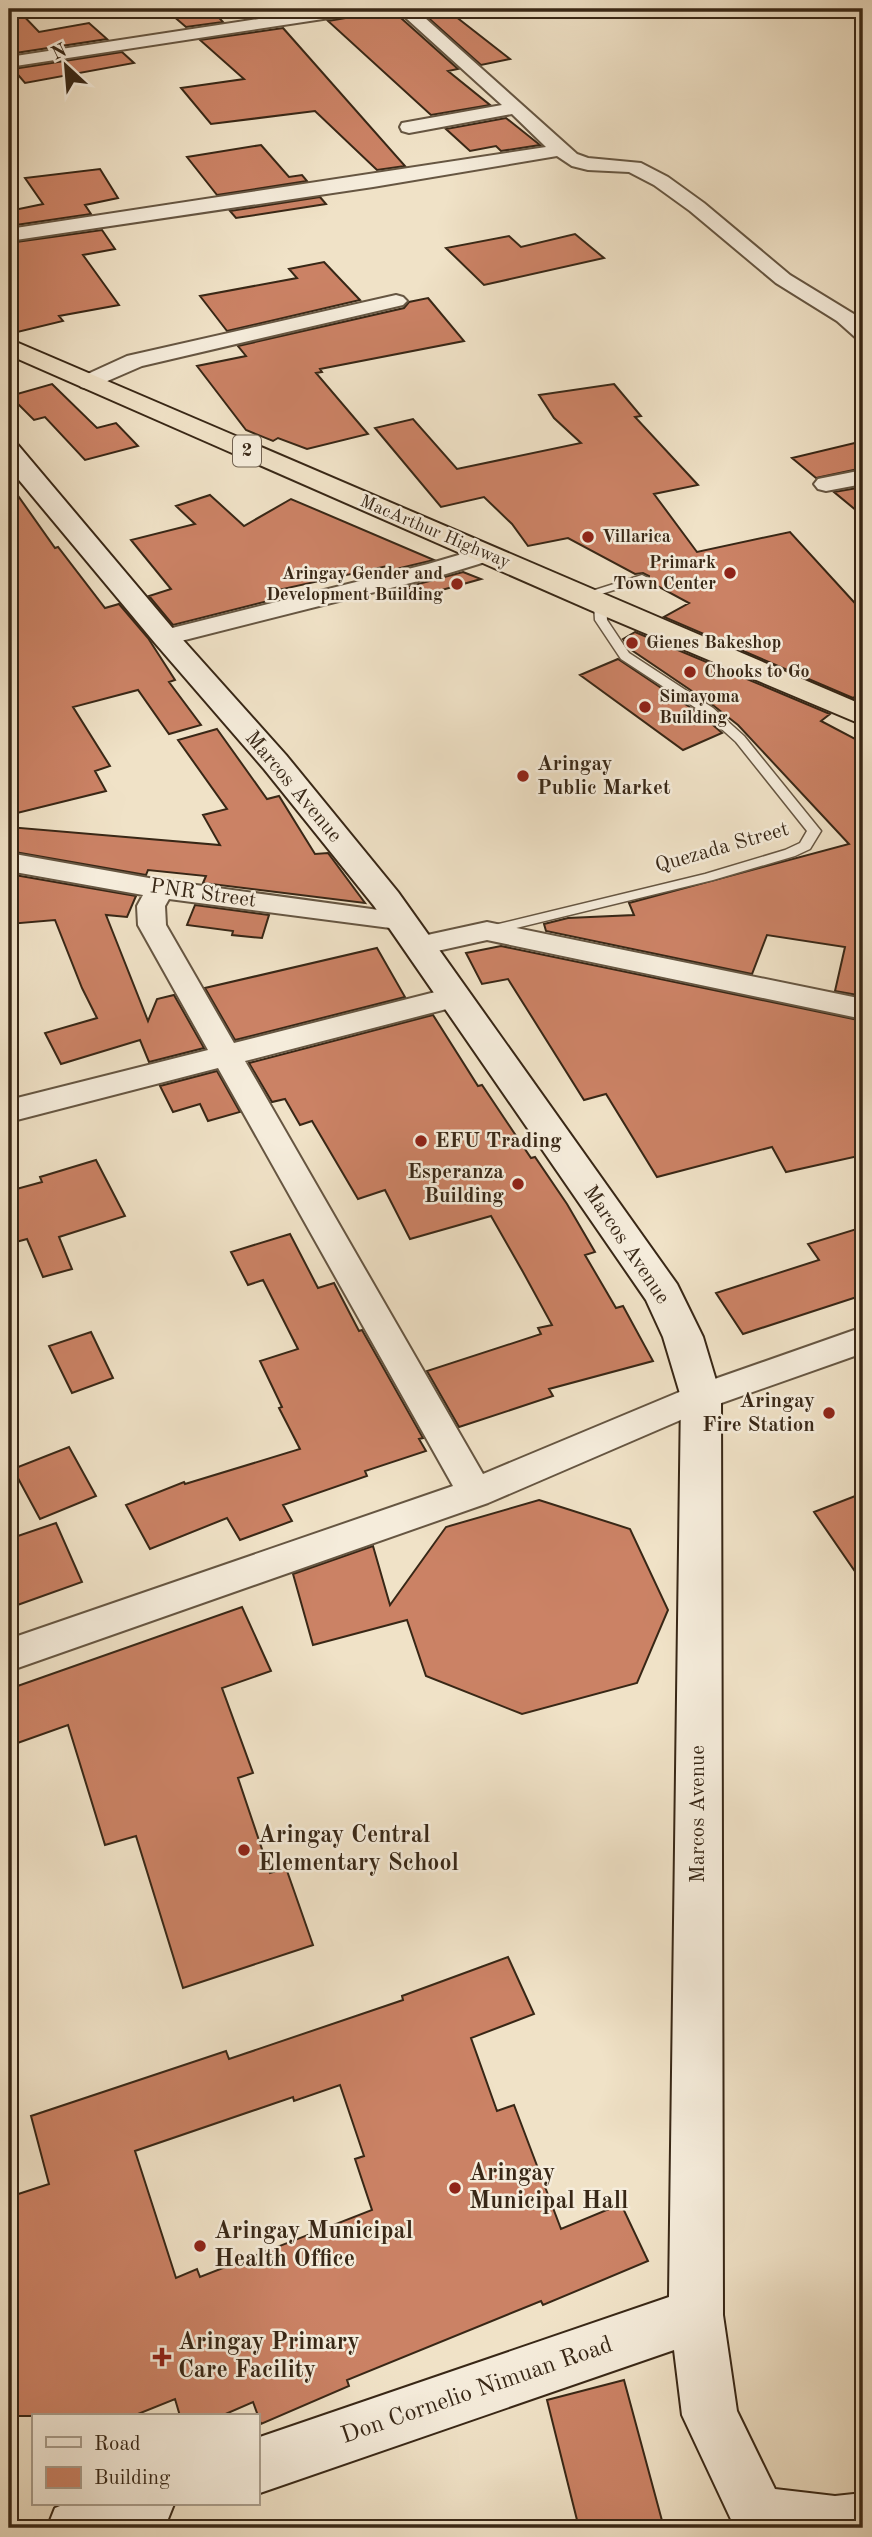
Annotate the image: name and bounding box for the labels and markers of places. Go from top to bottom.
place label: Villarica [602,528,671,546]
marker: Villarica [580,529,596,545]
place label: Primark Town Center [613,554,716,593]
place label: Aringay Gender and Development Building [266,565,443,604]
marker: Primark Town Center [722,565,738,581]
marker: Aringay Gender and Development Building [449,576,465,592]
place label: Gienes Bakeshop [646,634,781,652]
marker: Gienes Bakeshop [624,635,640,651]
place label: Chooks to Go [704,663,810,681]
marker: Chooks to Go [682,664,698,680]
place label: Simayoma Building [659,688,740,727]
marker: Simayoma Building [637,699,653,715]
place label: Aringay Public Market [537,754,671,799]
marker: Aringay Public Market [515,768,531,784]
place label: EFU Trading [435,1131,562,1152]
marker: EFU Trading [413,1133,429,1149]
place label: Esperanza Building [407,1162,504,1207]
marker: Esperanza Building [510,1176,526,1192]
place label: Aringay Fire Station [702,1391,815,1436]
marker: Aringay Fire Station [821,1405,837,1421]
place label: Aringay Central Elementary School [258,1824,459,1876]
marker: Aringay Central Elementary School [236,1842,252,1858]
place label: Aringay Municipal Hall [469,2162,628,2214]
marker: Aringay Municipal Hall [447,2180,463,2196]
place label: Aringay Municipal Health Office [214,2220,413,2272]
marker: Aringay Municipal Health Office [192,2238,208,2254]
place label: Aringay Primary Care Facility [178,2331,360,2383]
marker: Aringay Primary Care Facility [152,2347,172,2367]

